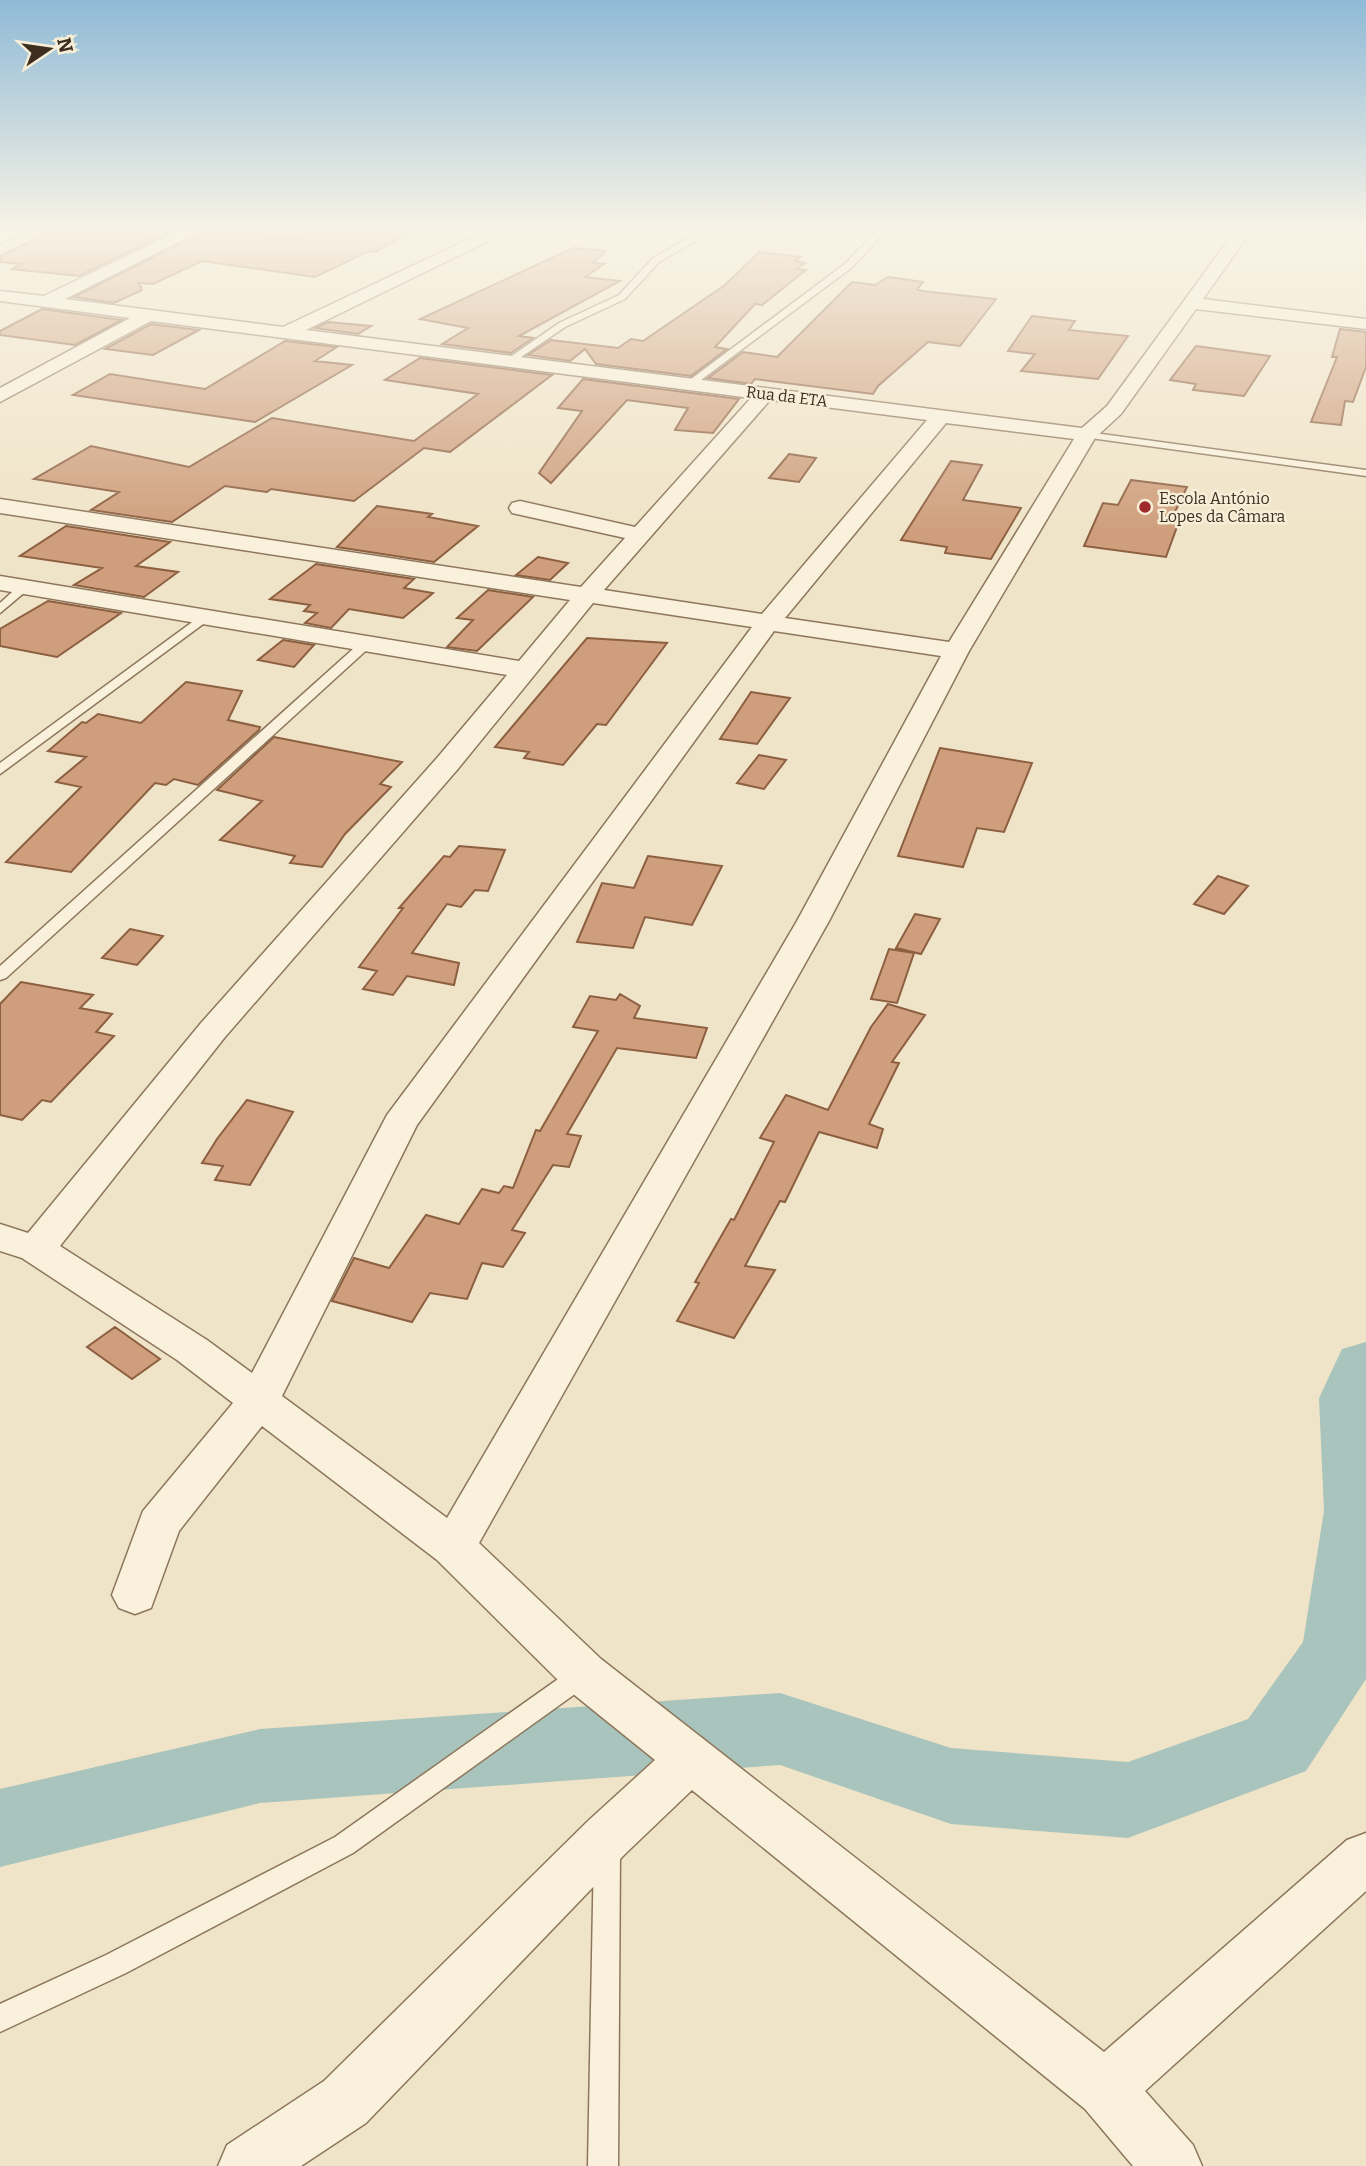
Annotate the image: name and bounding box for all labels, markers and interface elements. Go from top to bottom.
north arrow [14,14,84,84]
text: N [52,36,78,55]
street label: Rua da ETA [745,382,829,411]
place label: Escola António Lopes da Câmara [1159,489,1286,526]
marker: Escola António Lopes da Câmara [1137,499,1153,515]

